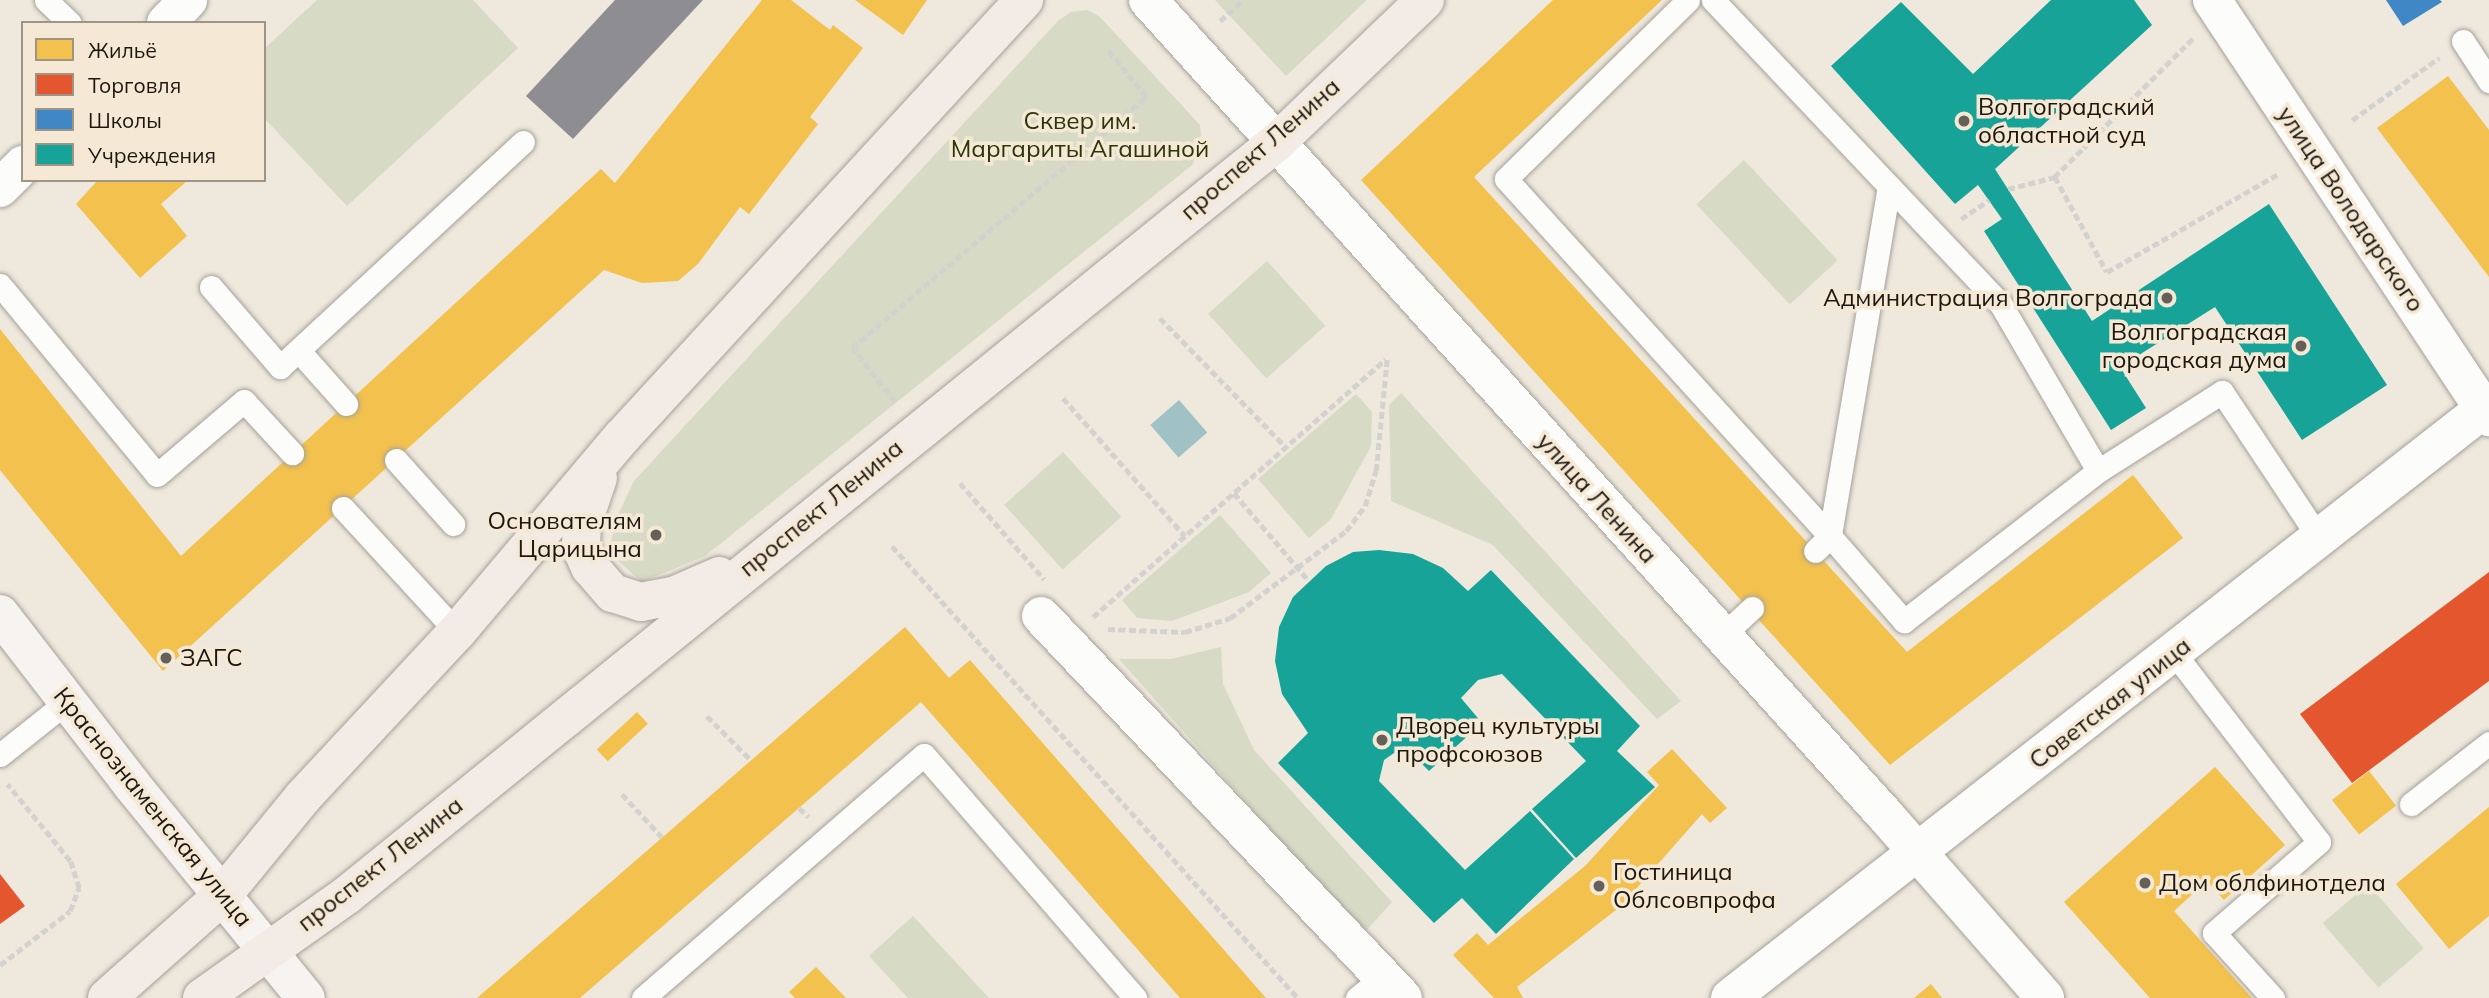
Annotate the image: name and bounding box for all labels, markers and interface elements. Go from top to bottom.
legend [21,21,266,182]
text: Жильё [88,37,157,63]
text: Торговля [88,72,181,98]
street label: проспект Ленина [1174,72,1346,226]
place label: Волгоградский областной суд [1978,93,2155,149]
street label: улица Володарского [2271,101,2431,317]
text: Школы [88,107,162,133]
park label: Сквер им. Маргариты Агашиной [951,107,1209,163]
marker: Волгоградский областной суд [1956,113,1972,129]
text: Учреждения [88,142,216,168]
place label: Администрация Волгограда [1823,284,2153,312]
marker: Администрация Волгограда [2159,290,2175,306]
place label: Волгоградская городская дума [2102,318,2287,374]
marker: Волгоградская городская дума [2293,338,2309,354]
street label: улица Ленина [1531,427,1663,569]
street label: проспект Ленина [733,433,909,583]
place label: Основателям Царицына [487,507,642,563]
marker: Основателям Царицына [648,527,664,543]
street label: Советская улица [2024,631,2196,775]
place label: ЗАГС [180,644,243,672]
marker: ЗАГС [158,650,174,666]
street label: Краснознаменская улица [48,682,258,932]
place label: Дворец культуры профсоюзов [1396,712,1600,768]
marker: Дворец культуры профсоюзов [1374,732,1390,748]
street label: проспект Ленина [292,791,468,937]
place label: Гостиница Облсовпрофа [1613,858,1776,914]
place label: Дом облфинотдела [2159,869,2386,897]
marker: Дом облфинотдела [2137,875,2153,891]
marker: Гостиница Облсовпрофа [1591,878,1607,894]

